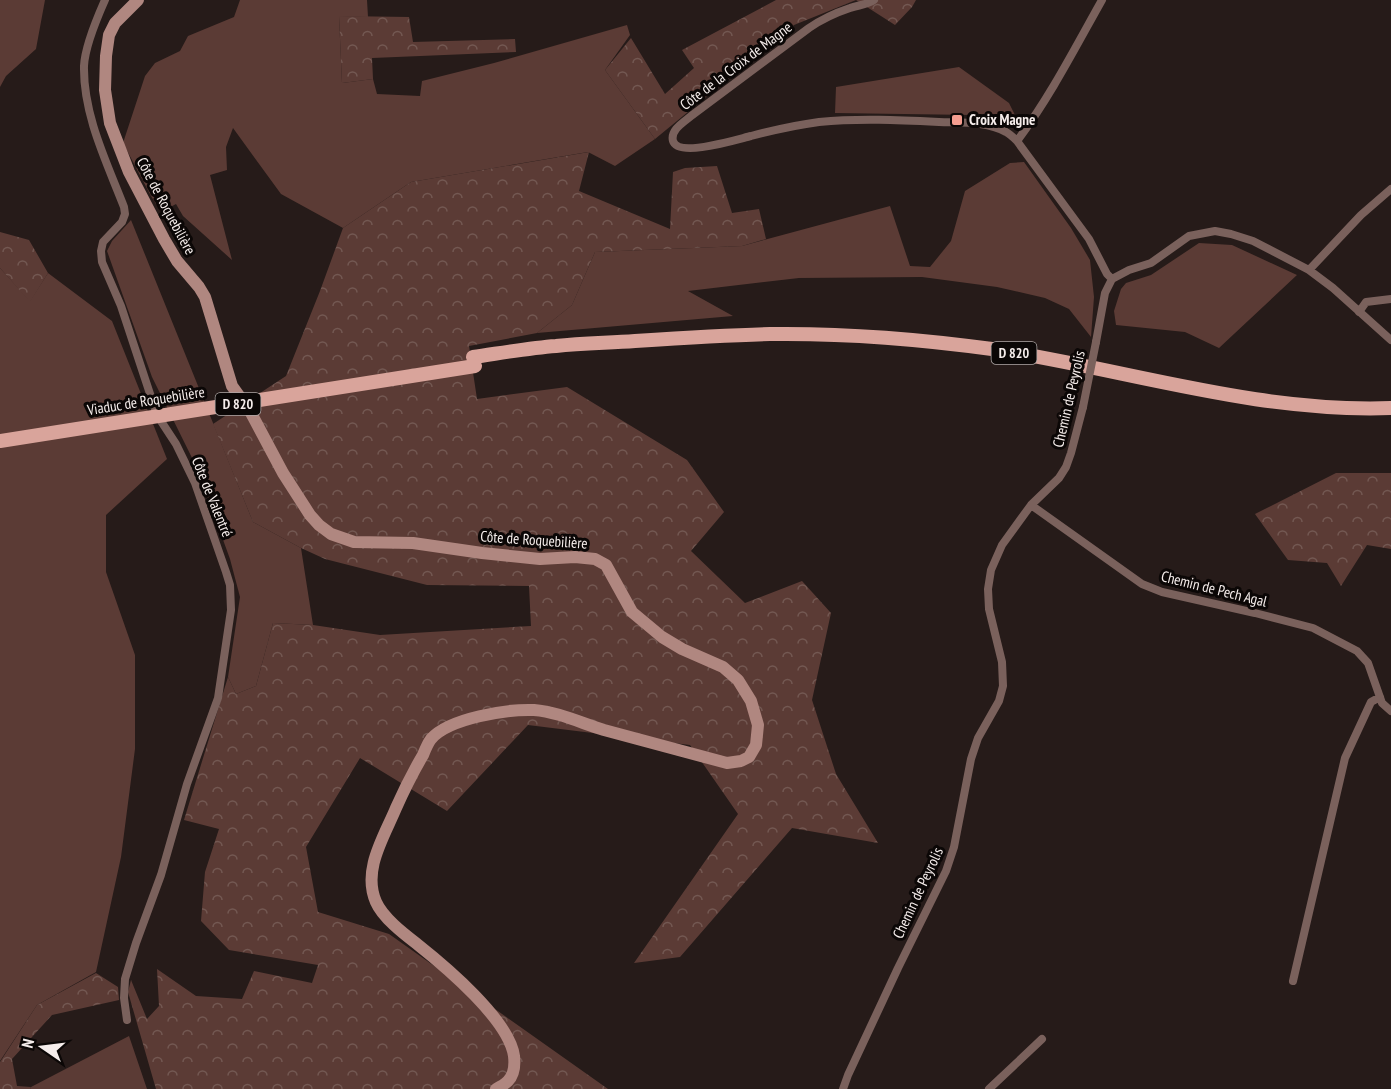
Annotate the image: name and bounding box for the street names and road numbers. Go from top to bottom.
street label: Côte de la Croix de Magne [676,17,795,114]
street label: Côte de Roquebilière [133,154,200,258]
road number: D 820 [992,342,1036,364]
street label: Chemin de Peyrolis [1048,349,1089,449]
street label: Viaduc de Roquebilière [85,382,206,419]
road number: D 820 [216,393,260,415]
street label: Côte de Valentré [188,454,237,540]
street label: Côte de Roquebilière [480,526,588,553]
street label: Chemin de Pech Agal [1159,566,1269,611]
street label: Chemin de Peyrolis [888,844,947,942]

